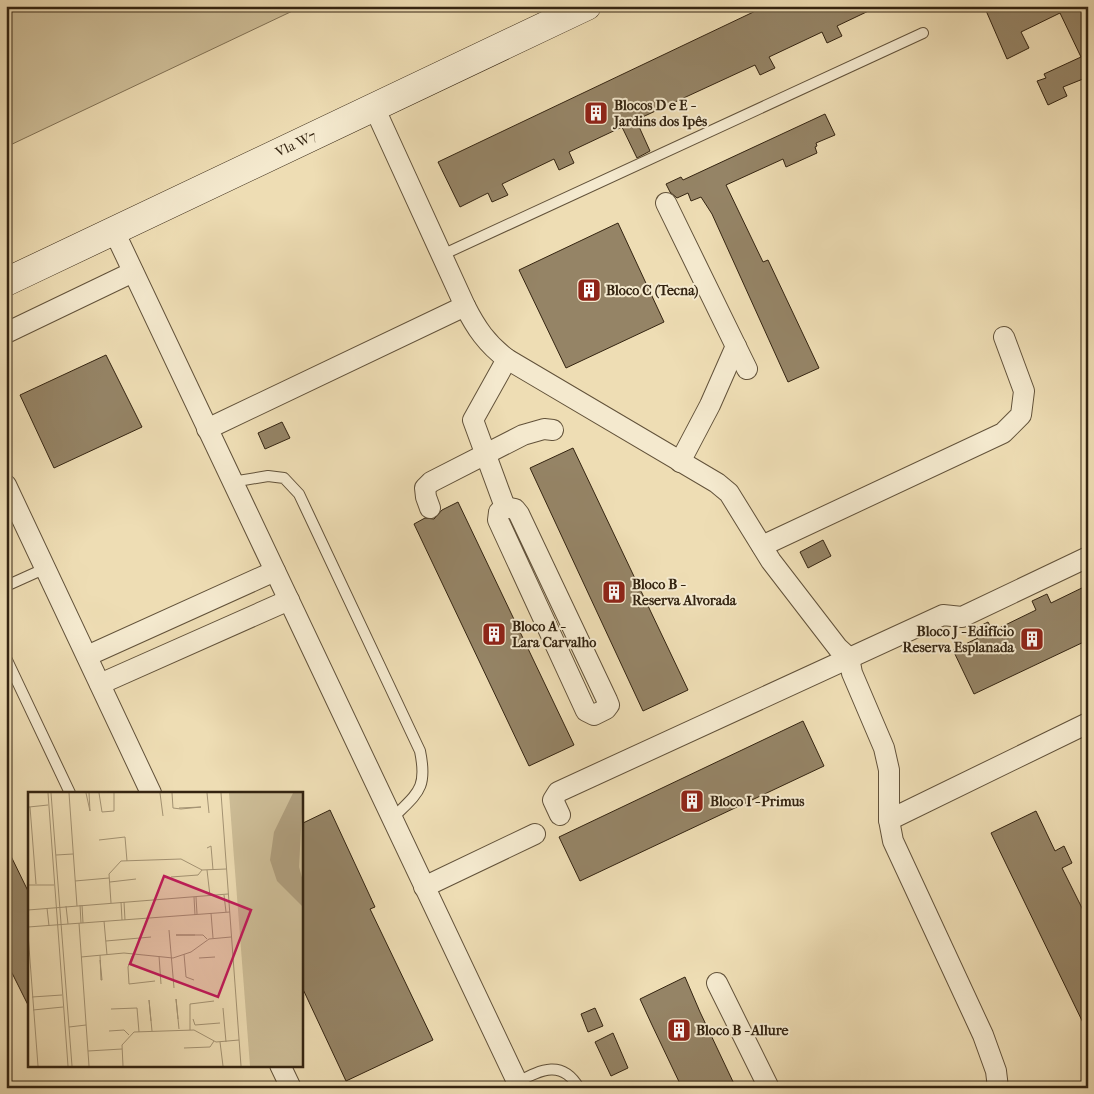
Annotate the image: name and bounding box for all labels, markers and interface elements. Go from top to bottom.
place label: Blocos D e E - Jardins dos Ipês [612,97,708,130]
building icon: Blocos D e E - Jardins dos Ipês [583,100,609,126]
street label: Vla W7 [272,127,319,161]
building icon: Bloco C (Tecna) [576,277,602,303]
place label: Bloco C (Tecna) [606,282,699,299]
place label: Bloco B - Reserva Alvorada [632,576,737,609]
building icon: Bloco B - Reserva Alvorada [601,579,627,605]
place label: Bloco A - Lara Carvalho [512,618,596,651]
building icon: Bloco A - Lara Carvalho [481,621,507,647]
place label: Bloco J - Edifício Reserva Esplanada [902,623,1015,656]
building icon: Bloco J - Edifício Reserva Esplanada [1019,626,1045,652]
building icon: Bloco I - Primus [679,788,705,814]
inset map [28,792,302,1066]
place label: Bloco I - Primus [710,793,805,810]
building icon: Bloco B - Allure [666,1017,692,1043]
place label: Bloco B - Allure [696,1022,789,1039]

